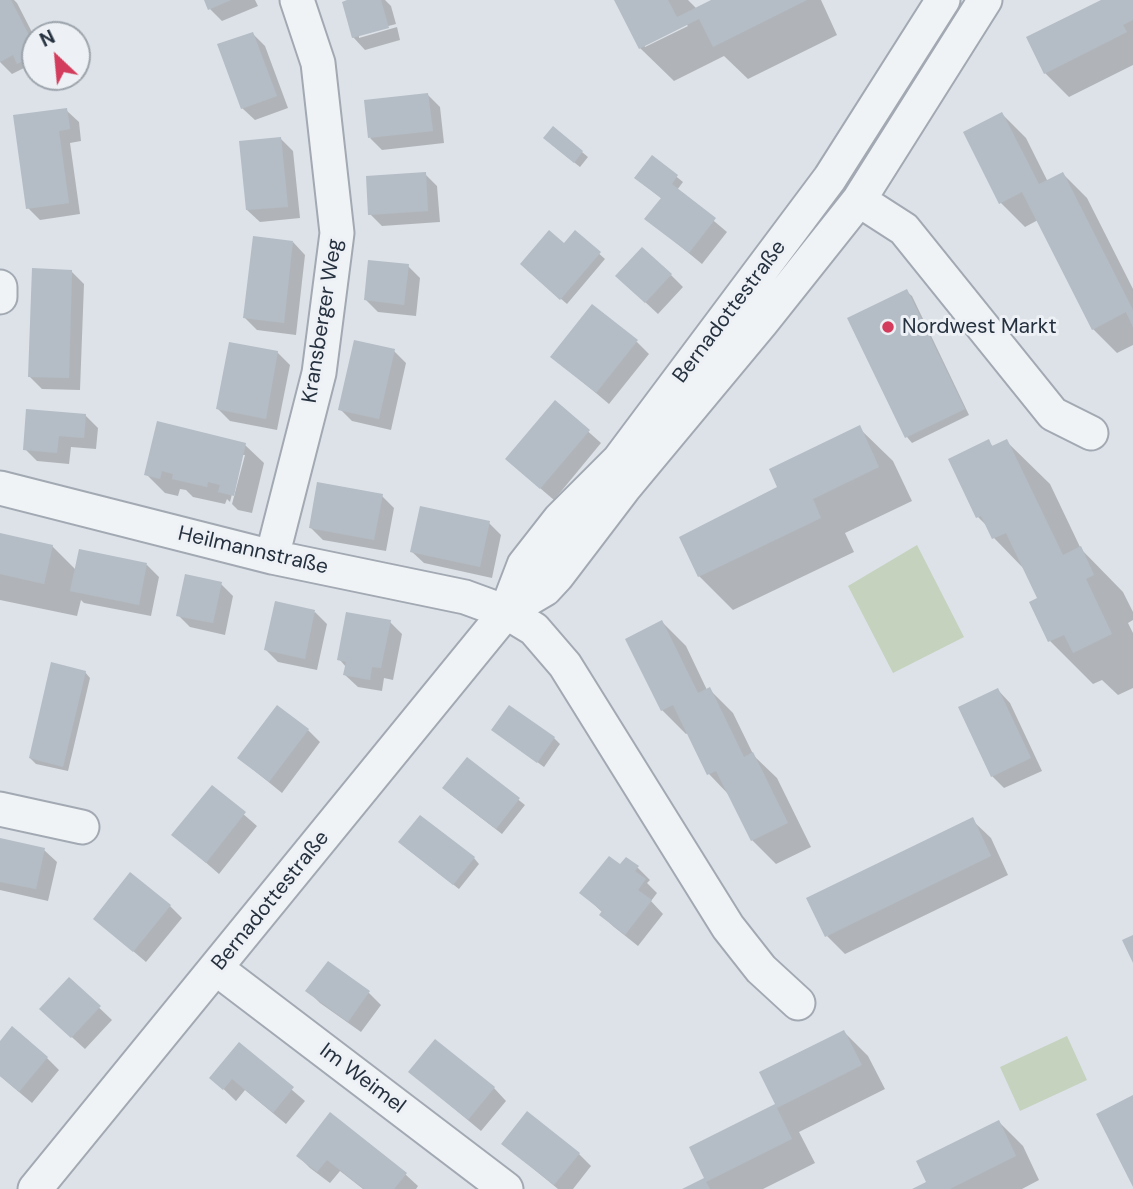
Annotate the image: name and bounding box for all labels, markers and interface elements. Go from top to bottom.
north arrow [21,21,91,91]
text: N [36,24,59,53]
street label: Bernadottestraße [668,236,792,388]
street label: Kransberger Weg [298,237,348,405]
place label: Nordwest Markt [902,314,1057,340]
marker: Nordwest Markt [880,319,896,335]
street label: Heilmannstraße [176,521,330,581]
street label: Bernadottestraße [207,826,335,976]
street label: Im Weimel [314,1039,410,1119]

